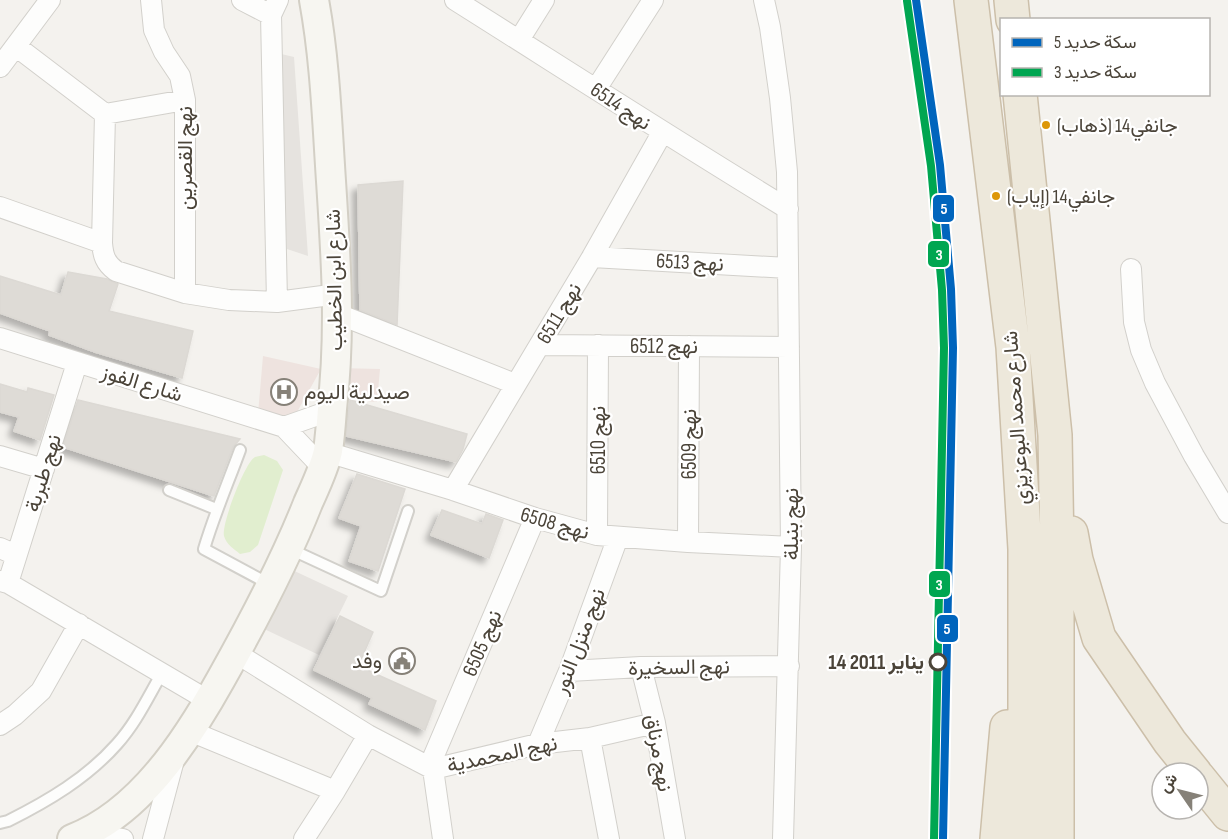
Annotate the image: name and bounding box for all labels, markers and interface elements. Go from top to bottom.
legend [1000,18,1210,96]
text: سكة حديد 5 [1054,32,1136,53]
text: سكة حديد 3 [1054,62,1137,83]
street label: نهج 6514 [585,77,656,137]
street label: نهج القصرين [173,106,199,210]
place label: جانفي14 (ذهاب) [1057,114,1178,142]
marker: جانفي14 (ذهاب) [1040,119,1052,131]
place label: جانفي14 (إياب) [1007,185,1115,213]
marker: جانفي14 (إياب) [990,190,1002,202]
line badge: 5 [932,194,955,223]
text: 5 [940,200,948,219]
street label: شارع ابن الخطيب [321,209,349,351]
line badge: 3 [927,240,950,268]
text: 3 [935,246,943,265]
street label: نهج 6513 [655,248,725,278]
street label: نهج 6511 [532,278,588,349]
street label: شارع محمد البوعزيزي [998,330,1039,506]
street label: نهج 6512 [630,334,698,360]
street label: شارع الفوز [97,359,185,409]
hospital icon: صيدلية اليوم [269,377,299,407]
place label: صيدلية اليوم [304,380,410,406]
street label: نهج 6510 [586,406,612,474]
street label: نهج 6509 [677,409,703,479]
street label: نهج طبربة [20,431,68,515]
street label: نهج بنبلة [779,488,805,560]
street label: نهج 6508 [517,502,592,546]
line badge: 3 [928,570,951,598]
text: 3 [935,576,943,595]
street label: نهج منزل النور [547,585,612,699]
street label: نهج 6505 [457,606,508,681]
line badge: 5 [936,614,959,643]
text: 5 [943,620,951,639]
public building icon: وفد [387,646,417,676]
place label: وفد [352,649,382,674]
place label: 14 يناير 2011 [828,650,924,675]
marker: 14 يناير 2011 [929,653,947,671]
street label: نهج السخيرة [628,654,730,682]
street label: نهج مرناق [638,712,678,794]
street label: نهج المحمدية [445,731,560,779]
north arrow [1150,761,1210,821]
text: ش [1156,770,1182,797]

